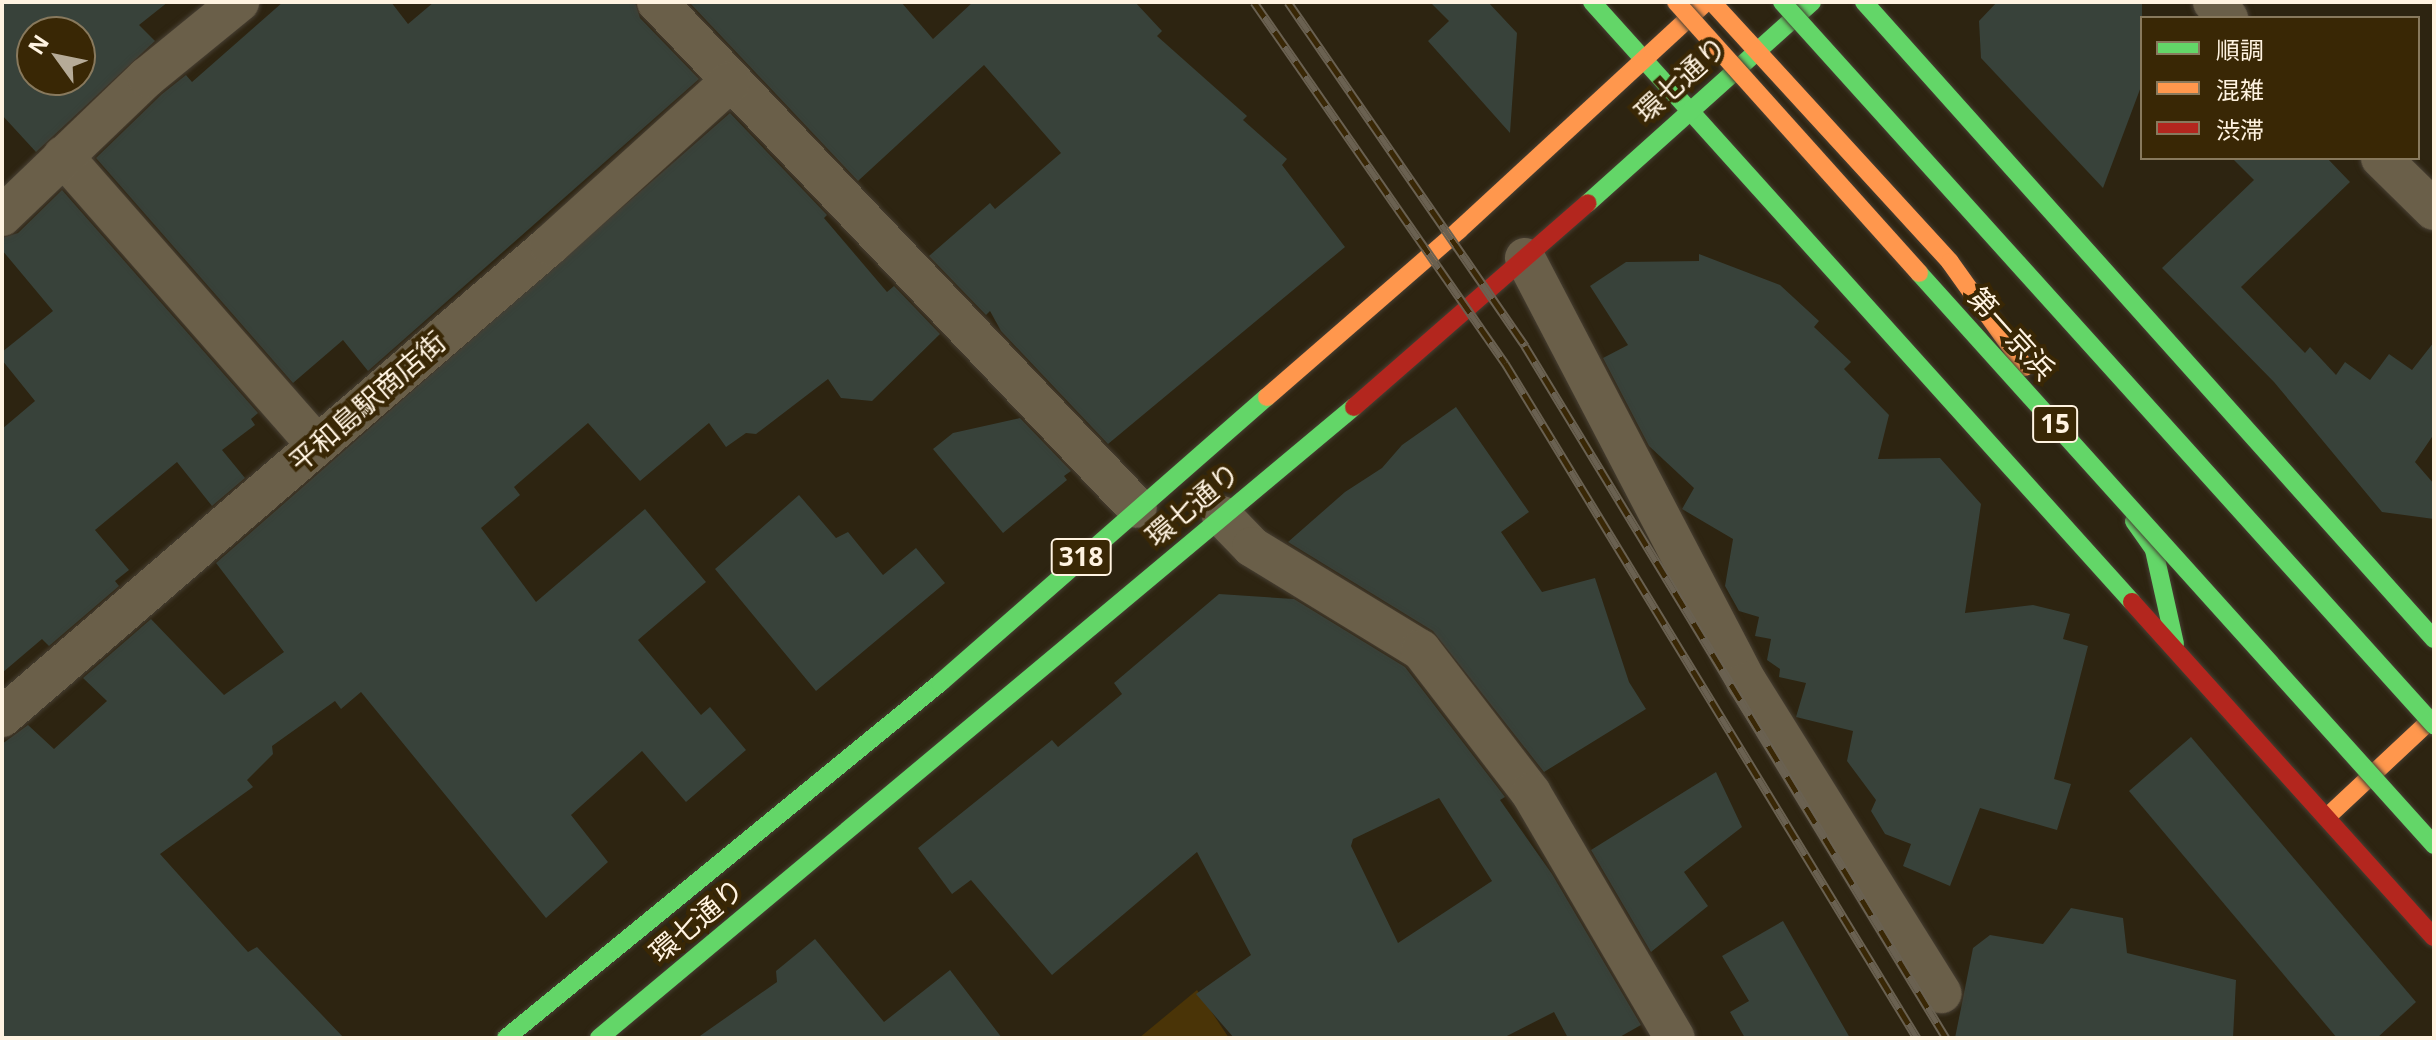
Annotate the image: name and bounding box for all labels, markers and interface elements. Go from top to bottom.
north arrow [16,16,96,96]
legend [2140,16,2420,160]
text: N [20,28,55,60]
street label: 環七通り [1627,29,1733,129]
text: 順調 [2216,33,2264,66]
text: 混雑 [2216,73,2264,106]
text: 渋滞 [2216,113,2264,146]
street label: 第一京浜 [1962,280,2062,386]
street label: 平和島駅商店街 [282,324,452,478]
road number: 15 [2031,402,2079,446]
street label: 環七通り [1138,455,1246,553]
road number: 318 [1049,535,1113,579]
street label: 環七通り [642,871,750,969]

